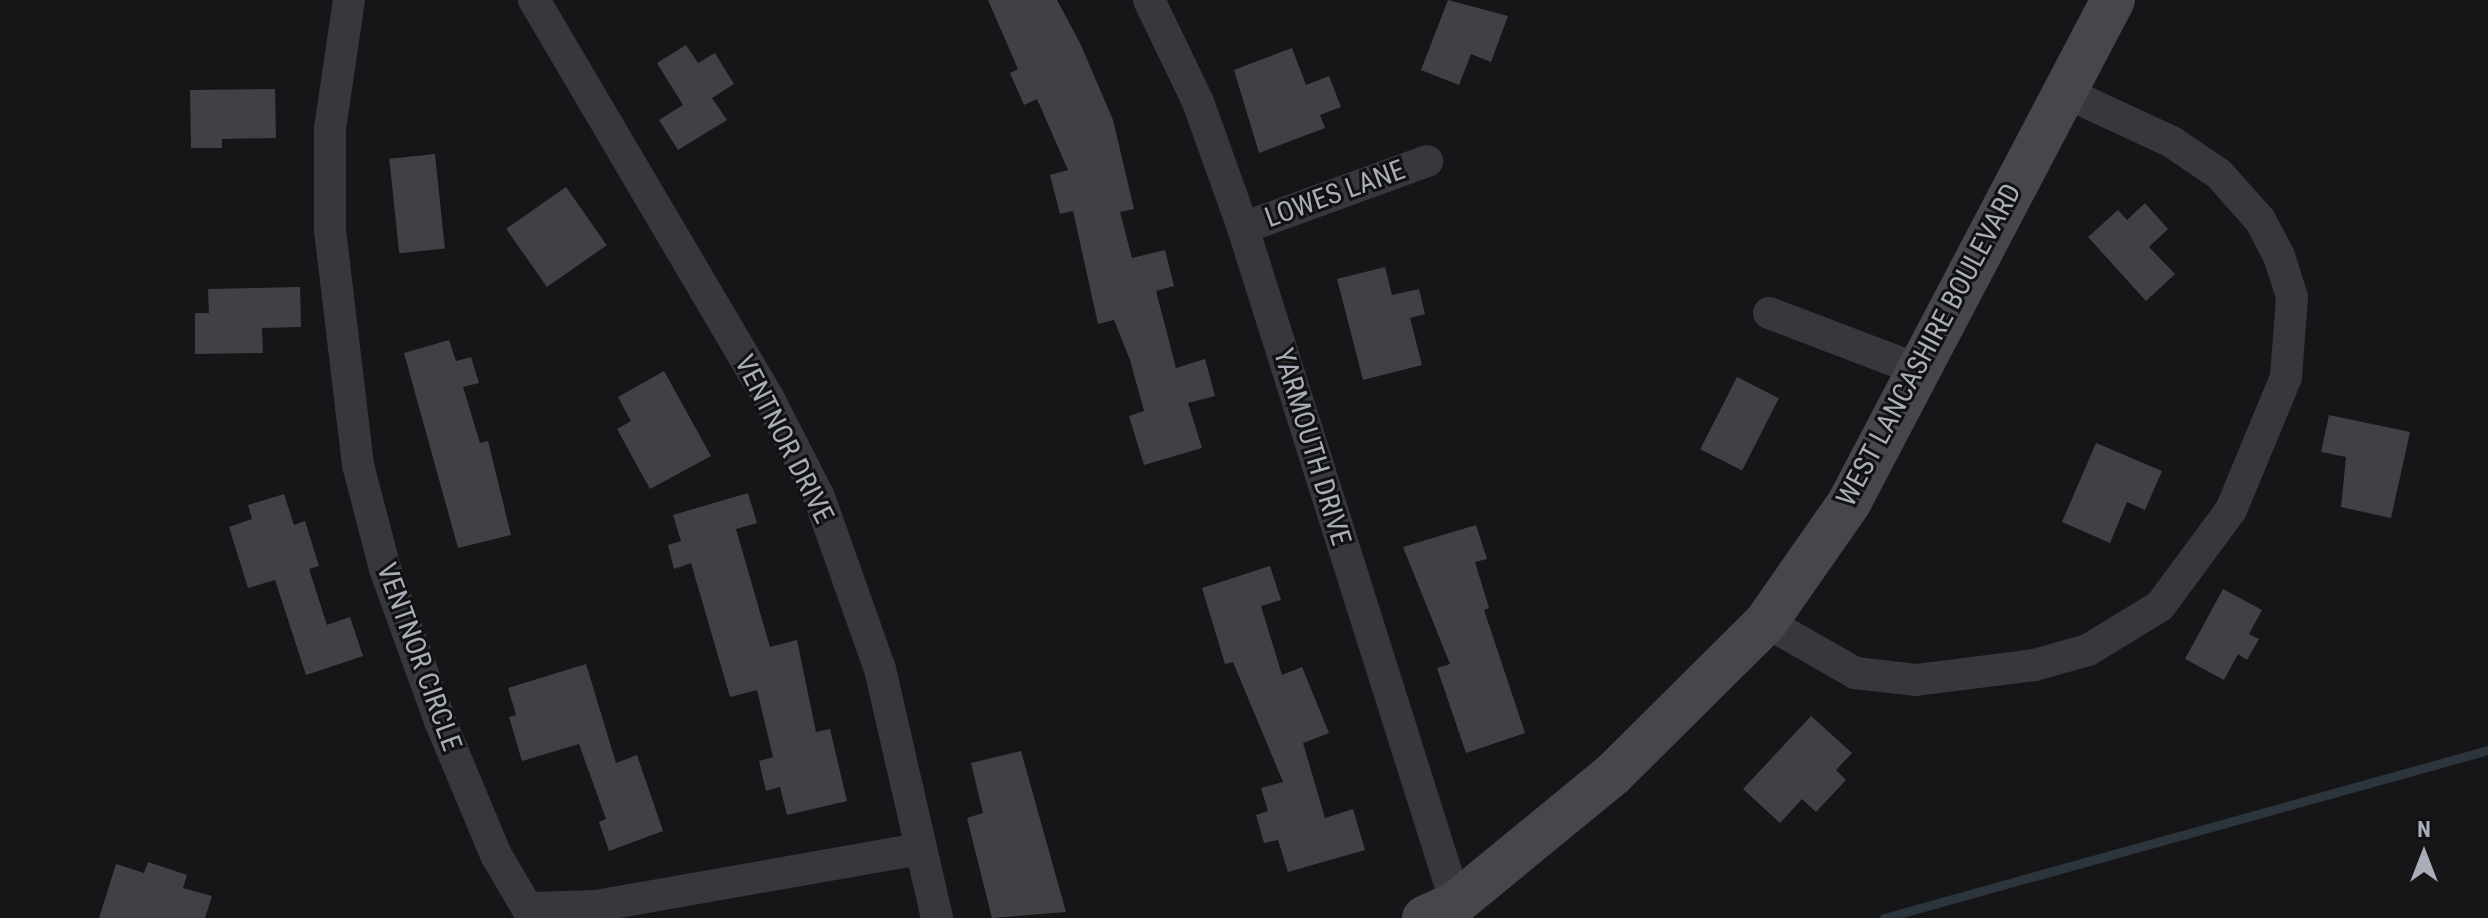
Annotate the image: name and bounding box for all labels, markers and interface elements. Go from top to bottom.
street label: LOWES LANE [1260,153,1410,235]
street label: WEST LANCASHIRE BOULEVARD [1830,178,2028,512]
street label: YARMOUTH DRIVE [1266,345,1358,549]
street label: VENTNOR DRIVE [727,349,841,529]
street label: VENTNOR CIRCLE [369,558,469,756]
north arrow [2384,814,2464,894]
text: N [2417,817,2431,842]

